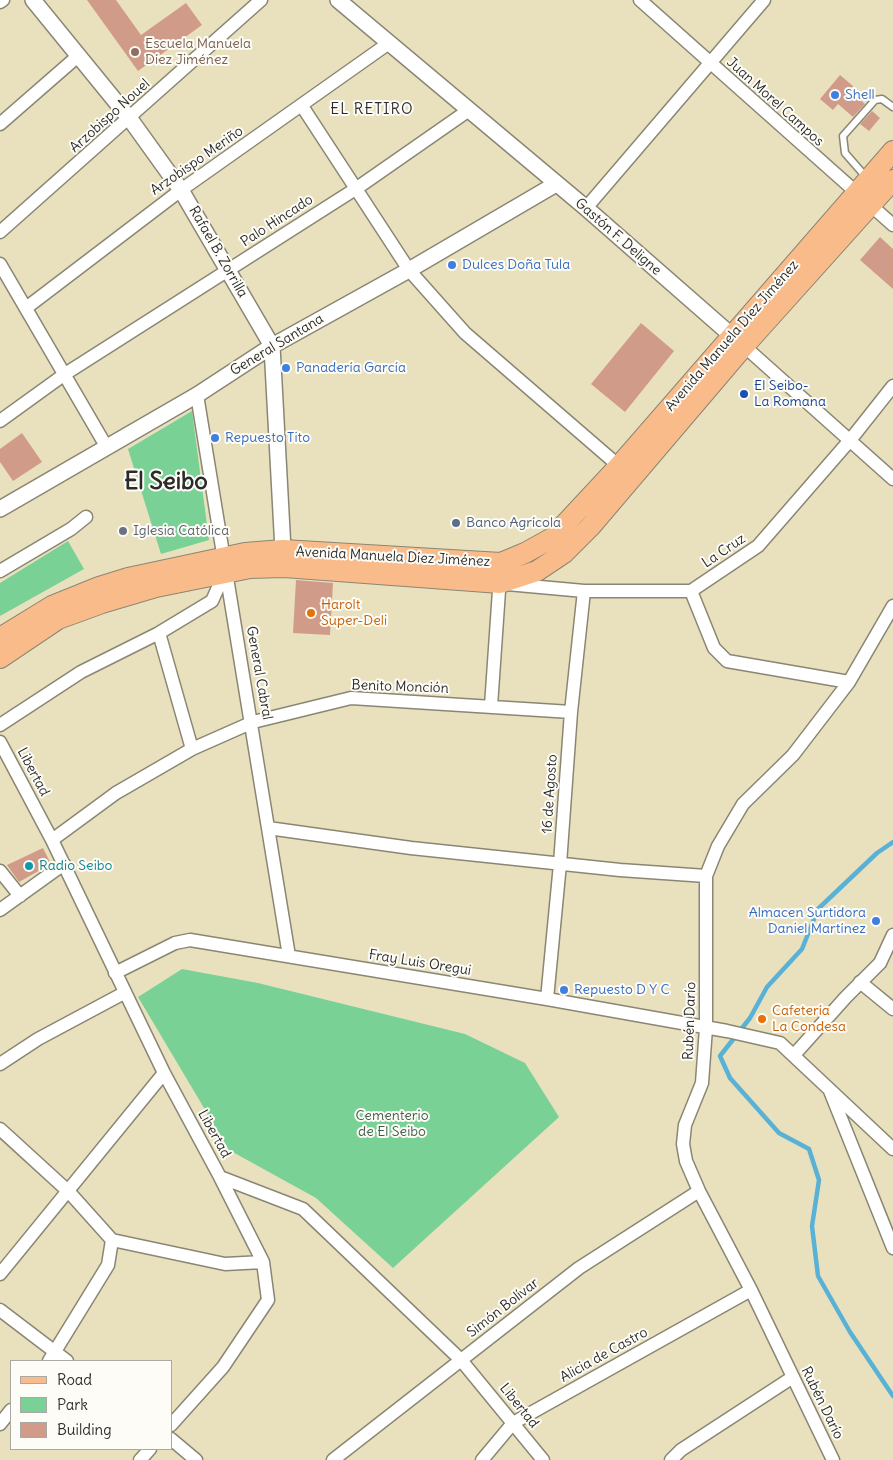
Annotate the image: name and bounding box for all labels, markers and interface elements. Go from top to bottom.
place label: Escuela Manuela Díez Jiménez [145,36,251,68]
marker: Escuela Manuela Díez Jiménez [129,46,141,58]
street label: Juan Morel Campos [723,54,827,150]
street label: Arzobispo Nouel [67,76,153,156]
place label: Shell [845,87,875,103]
marker: Shell [829,89,841,101]
district label: EL RETIRO [329,101,415,119]
street label: Arzobispo Meriño [147,123,247,199]
street label: Palo Hincado [238,191,316,251]
street label: Gastón F. Deligne [571,195,665,279]
street label: Rafael B. Zorrilla [185,203,251,301]
place label: Dulces Doña Tula [462,257,570,273]
street label: Avenida Manuela Díez Jiménez [662,257,802,415]
marker: Dulces Doña Tula [446,259,458,271]
street label: General Santana [227,311,327,379]
place label: Panadería García [296,360,406,376]
marker: Panadería García [280,362,292,374]
place label: El Seibo- La Romana [754,378,826,411]
marker: El Seibo- La Romana [738,388,750,400]
place label: Repuesto Tito [225,430,310,446]
marker: Repuesto Tito [209,432,221,444]
district label: El Seibo [124,468,208,496]
place label: Banco Agrícola [466,515,561,531]
marker: Banco Agrícola [450,517,462,529]
place label: Iglesia Católica [133,523,229,539]
marker: Iglesia Católica [117,525,129,537]
street label: La Cruz [699,530,749,572]
street label: Avenida Manuela Díez Jiménez [295,544,491,570]
place label: Harolt Super-Deli [321,597,387,630]
marker: Harolt Super-Deli [305,607,317,619]
street label: General Cabral [242,625,276,721]
street label: Benito Monción [351,677,449,697]
street label: Libertad [13,745,53,799]
street label: 16 de Agosto [539,754,561,834]
place label: Radio Seibo [39,858,112,874]
marker: Radio Seibo [23,860,35,872]
place label: Almacen Surtidora Daniel Martínez [749,905,866,938]
marker: Almacen Surtidora Daniel Martínez [870,915,882,927]
street label: Fray Luis Oregui [368,947,472,979]
place label: Repuesto D Y C [574,982,670,998]
street label: Rubén Darío [680,982,700,1060]
marker: Repuesto D Y C [558,984,570,996]
place label: Cafetería La Condesa [772,1003,846,1036]
marker: Cafetería La Condesa [756,1013,768,1025]
street label: Libertad [194,1107,234,1161]
park label: Cementerio de El Seibo [355,1108,429,1140]
street label: Simón Bolívar [464,1275,542,1341]
street label: Alicia de Castro [557,1324,651,1386]
legend [10,1360,172,1450]
street label: Rubén Darío [797,1364,847,1442]
text: Road [57,1370,92,1389]
street label: Libertad [496,1380,542,1432]
text: Park [57,1395,88,1414]
text: Building [57,1420,112,1439]

